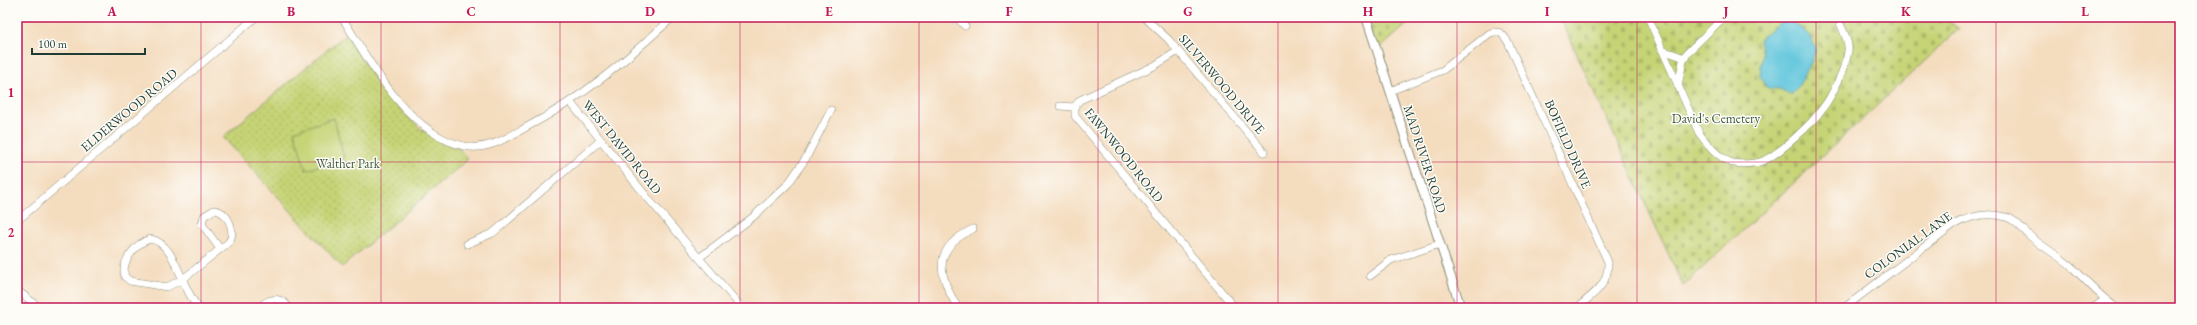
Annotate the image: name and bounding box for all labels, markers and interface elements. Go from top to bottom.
text: A [106,3,117,20]
text: B [287,3,295,20]
text: C [466,3,476,20]
text: D [645,3,655,20]
text: E [825,3,833,20]
text: F [1005,3,1013,20]
text: G [1183,3,1193,20]
text: H [1363,3,1374,20]
text: I [1545,3,1550,20]
text: J [1722,3,1729,20]
text: K [1901,3,1912,20]
text: L [2081,3,2089,20]
scale bar [32,30,145,56]
street label: SILVERWOOD DRIVE [1175,31,1269,137]
text: 100 m [38,36,68,52]
street label: ELDERWOOD ROAD [77,64,181,155]
text: 1 [8,84,15,101]
street label: WEST DAVID ROAD [579,96,665,198]
street label: BOFIELD DRIVE [1541,97,1595,191]
street label: MAD RIVER ROAD [1400,103,1450,215]
street label: FAWNWOOD ROAD [1081,104,1167,206]
park label: David's Cemetery [1672,110,1760,127]
park label: Walther Park [316,155,381,172]
street label: COLONIAL LANE [1861,207,1955,283]
text: 2 [8,224,15,241]

